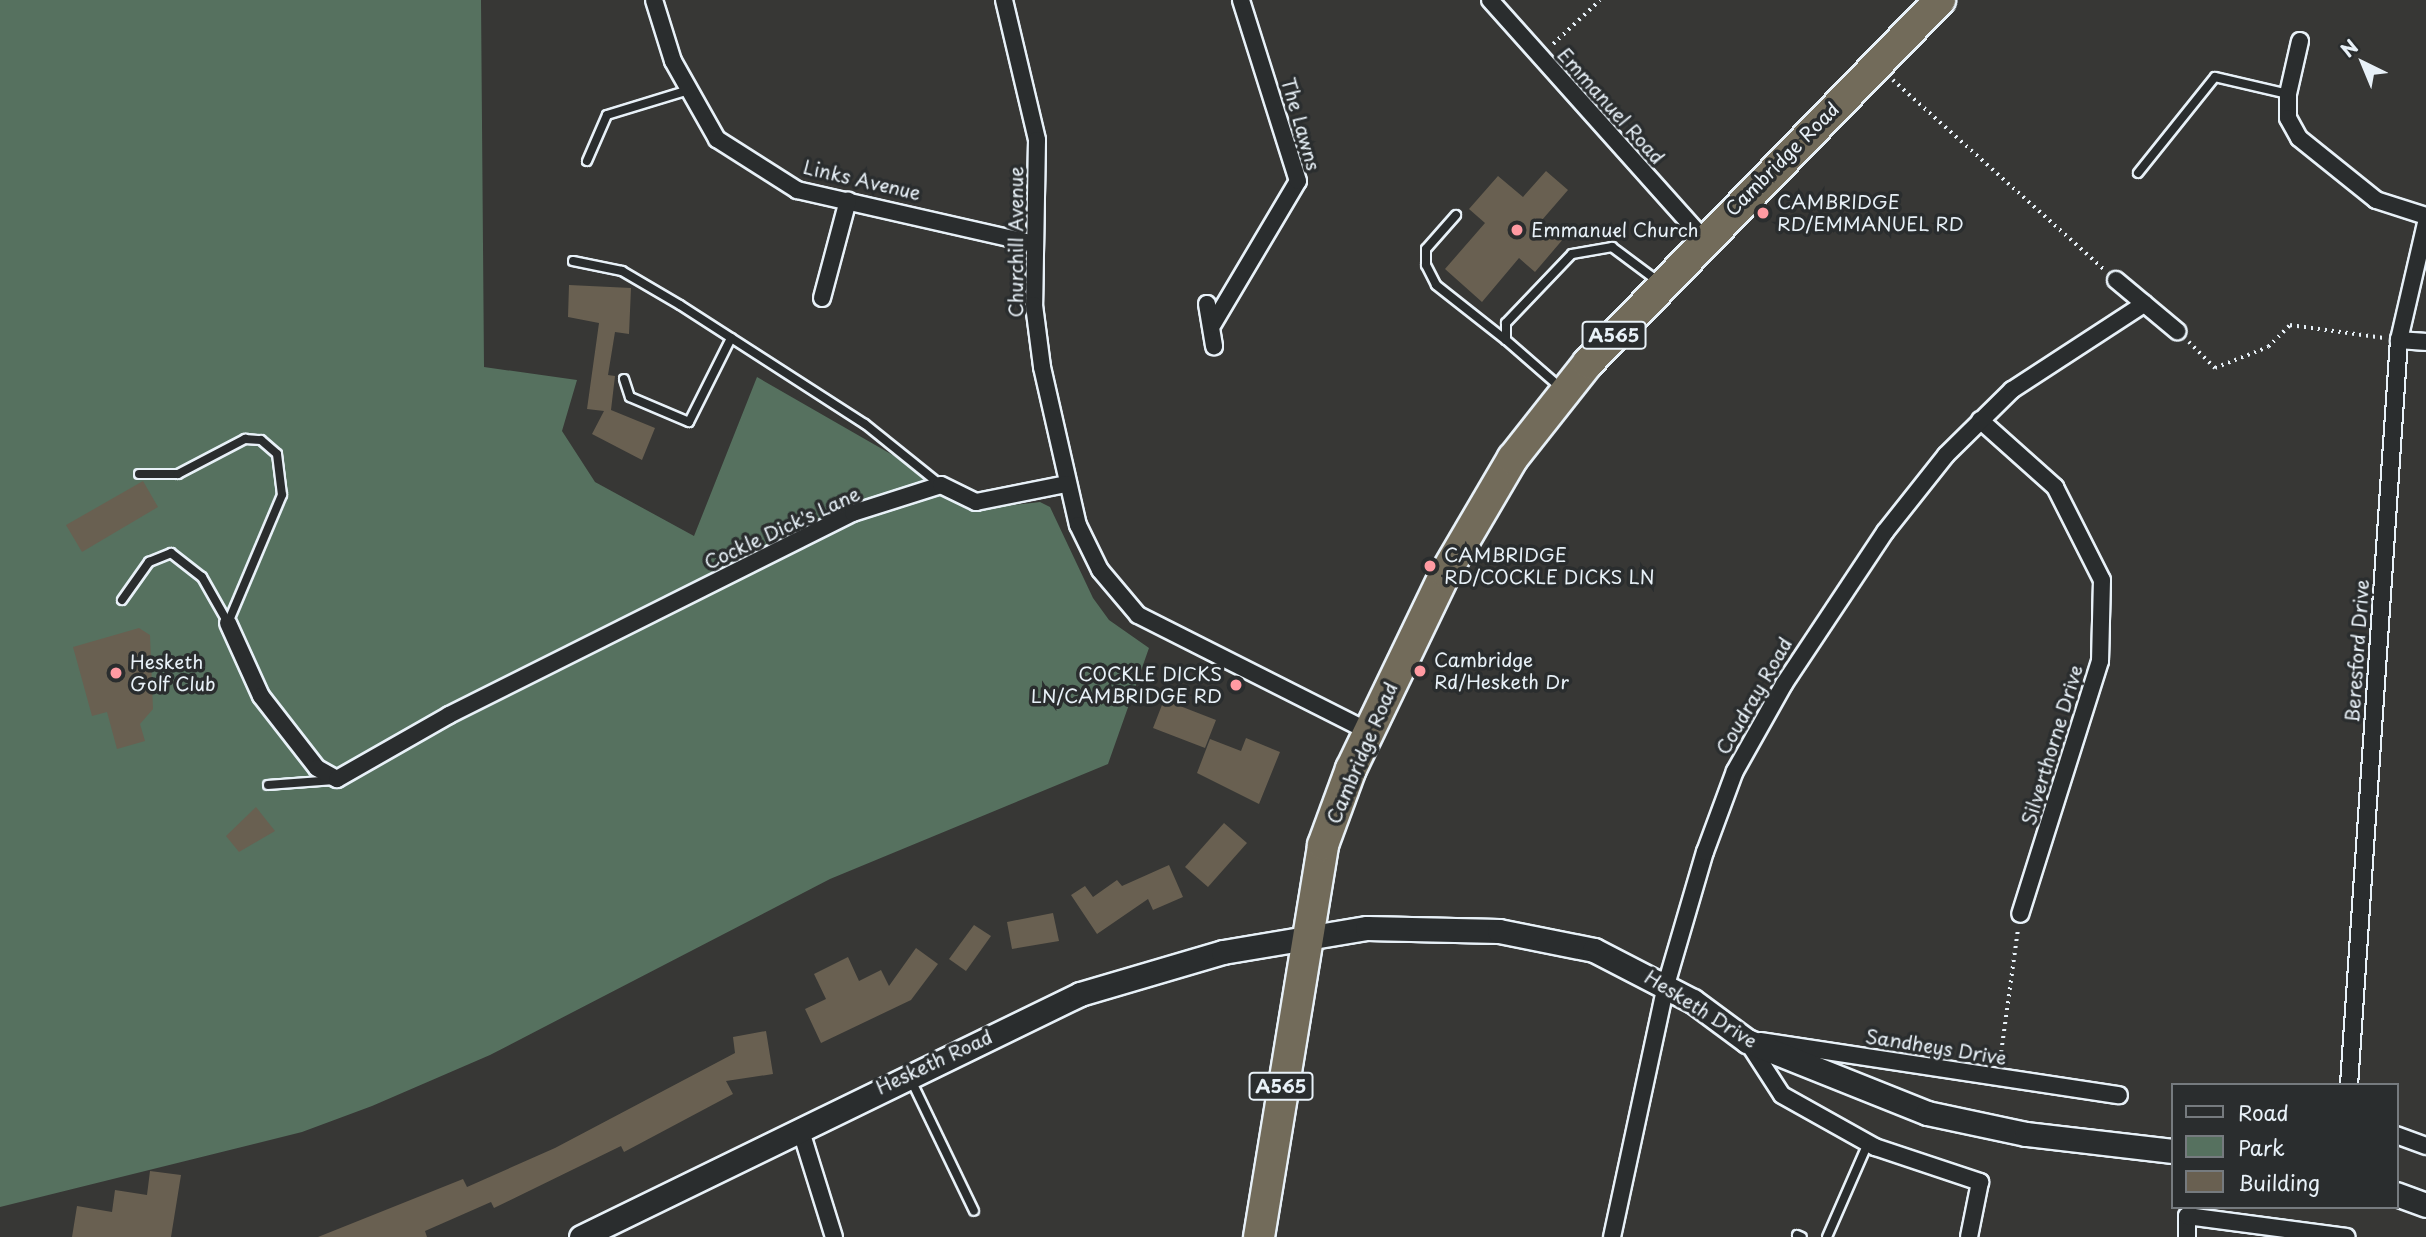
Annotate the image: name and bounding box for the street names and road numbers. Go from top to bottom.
street label: Emmanuel Road [1553,43,1669,169]
street label: The Lawns [1277,74,1325,174]
street label: Cambridge Road [1721,98,1843,220]
street label: Links Avenue [801,155,923,205]
street label: Churchill Avenue [1005,166,1027,318]
road number: A565 [1581,320,1647,349]
street label: Cockle Dick's Lane [700,482,864,574]
street label: Beresford Drive [2341,578,2373,724]
street label: Coudray Road [1712,634,1796,758]
street label: Silverthorne Drive [2017,662,2087,828]
street label: Cambridge Road [1322,679,1402,827]
street label: Hesketh Drive [1641,965,1761,1053]
street label: Hesketh Road [872,1025,996,1099]
street label: Sandheys Drive [1863,1025,2009,1069]
road number: A565 [1248,1072,1314,1100]

